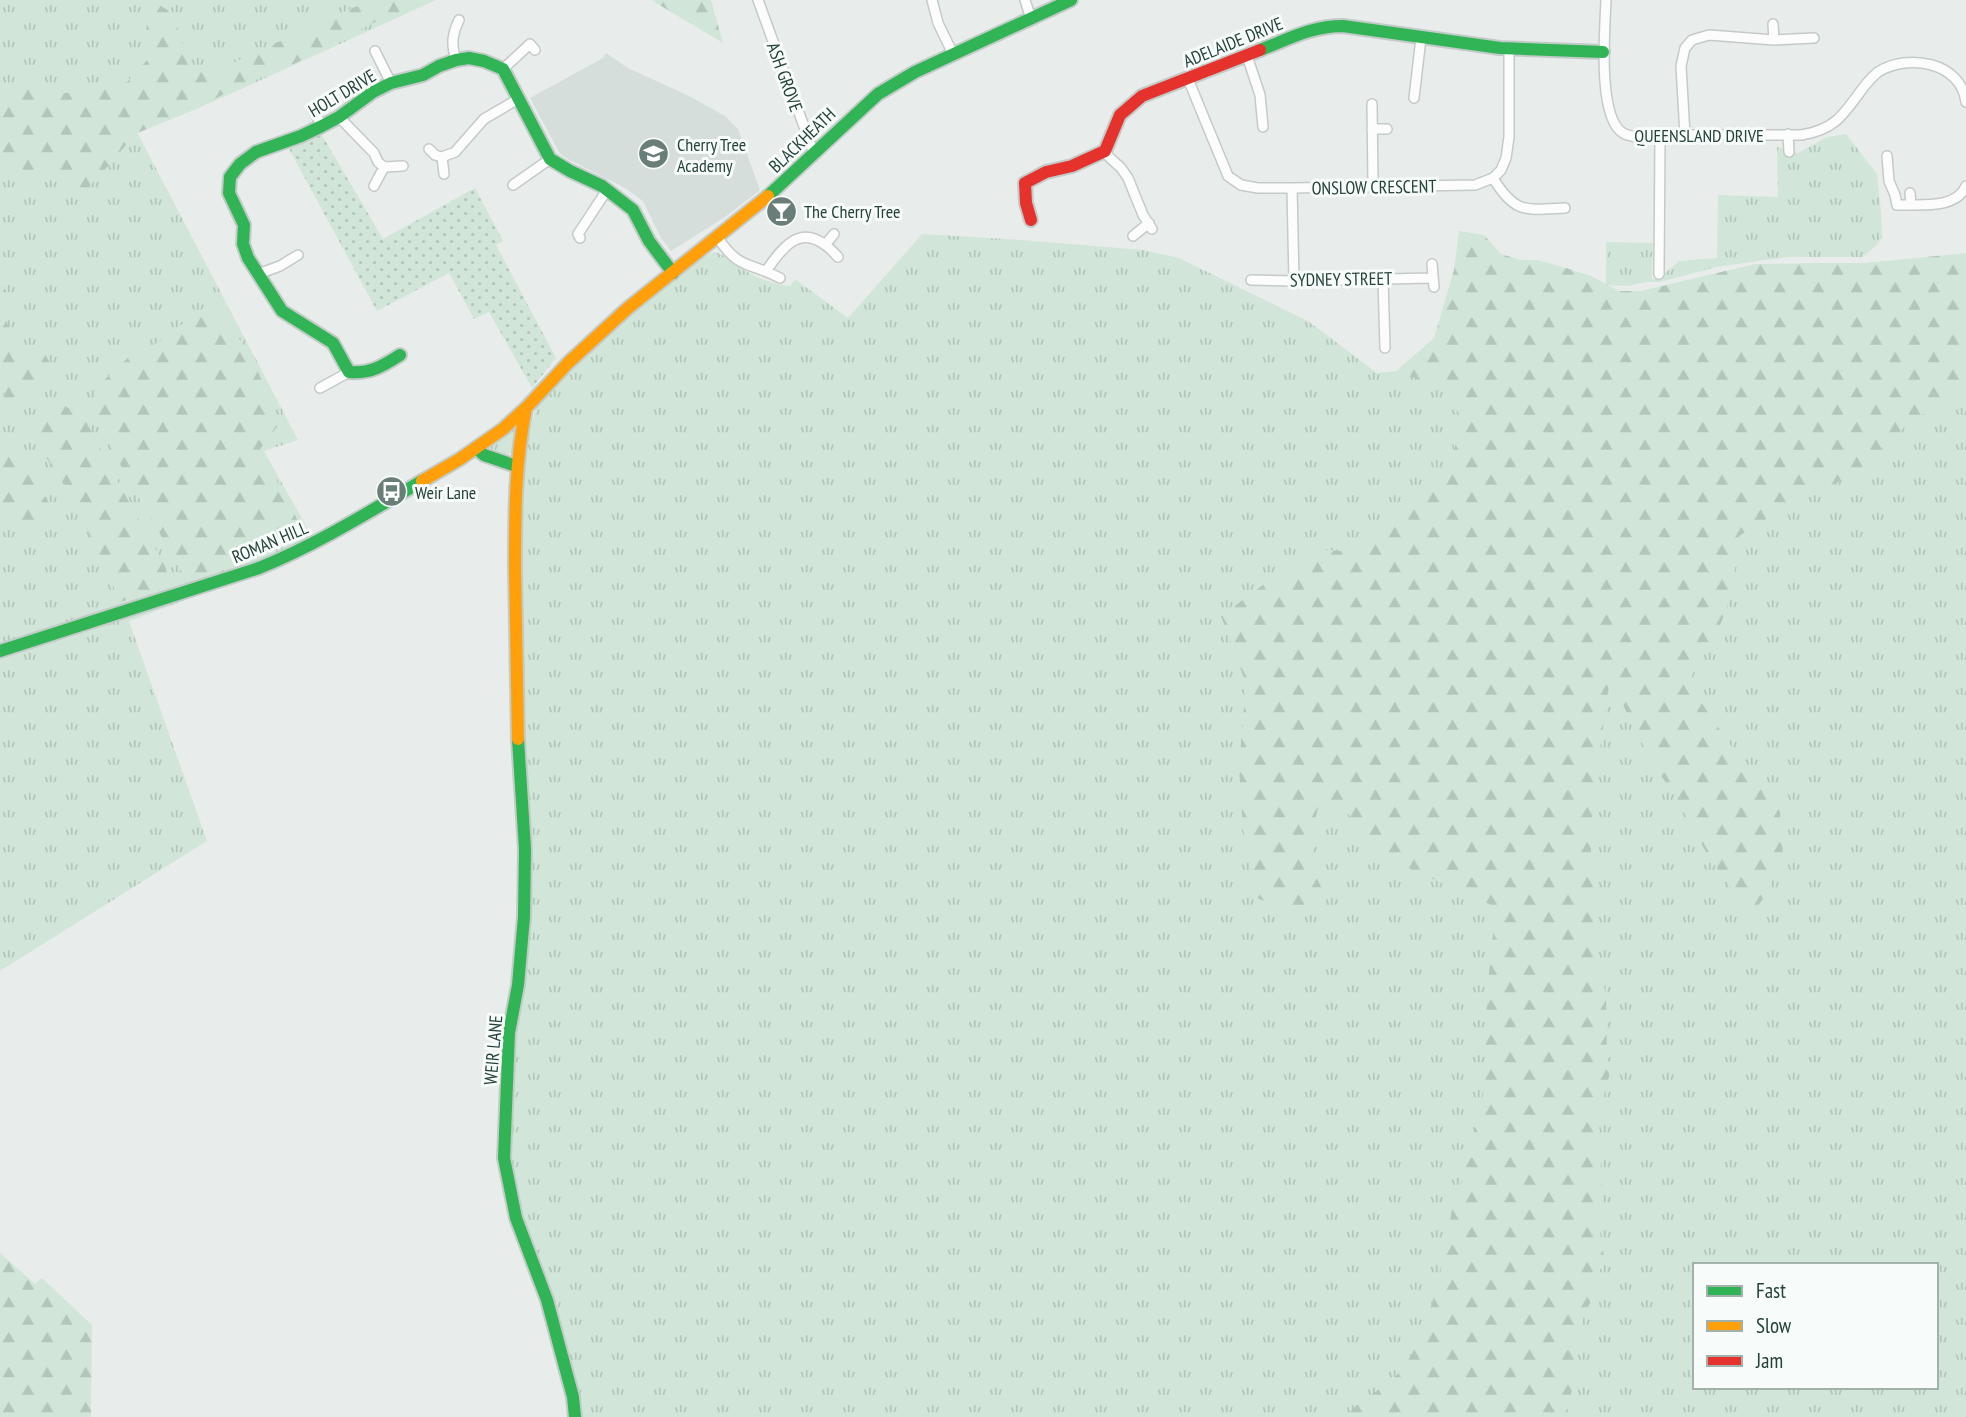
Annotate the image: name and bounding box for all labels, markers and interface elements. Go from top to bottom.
street label: ADELAIDE DRIVE [1180,12,1286,72]
street label: ASH GROVE [762,39,808,115]
street label: HOLT DRIVE [304,64,380,122]
street label: BLACKHEATH [764,103,840,177]
street label: QUEENSLAND DRIVE [1634,124,1764,147]
place label: Cherry Tree Academy [677,133,746,177]
school or university icon: Cherry Tree Academy [637,137,671,171]
street label: ONSLOW CRESCENT [1311,174,1437,200]
bar icon: The Cherry Tree [764,194,798,228]
place label: The Cherry Tree [804,200,900,223]
street label: SYDNEY STREET [1290,267,1392,291]
bus stop icon: Weir Lane [375,475,409,509]
place label: Weir Lane [415,481,476,504]
street label: ROMAN HILL [229,516,312,568]
street label: WEIR LANE [478,1014,508,1086]
legend [1693,1263,1938,1389]
text: Fast [1756,1277,1786,1304]
text: Slow [1756,1312,1792,1339]
text: Jam [1755,1347,1783,1374]

